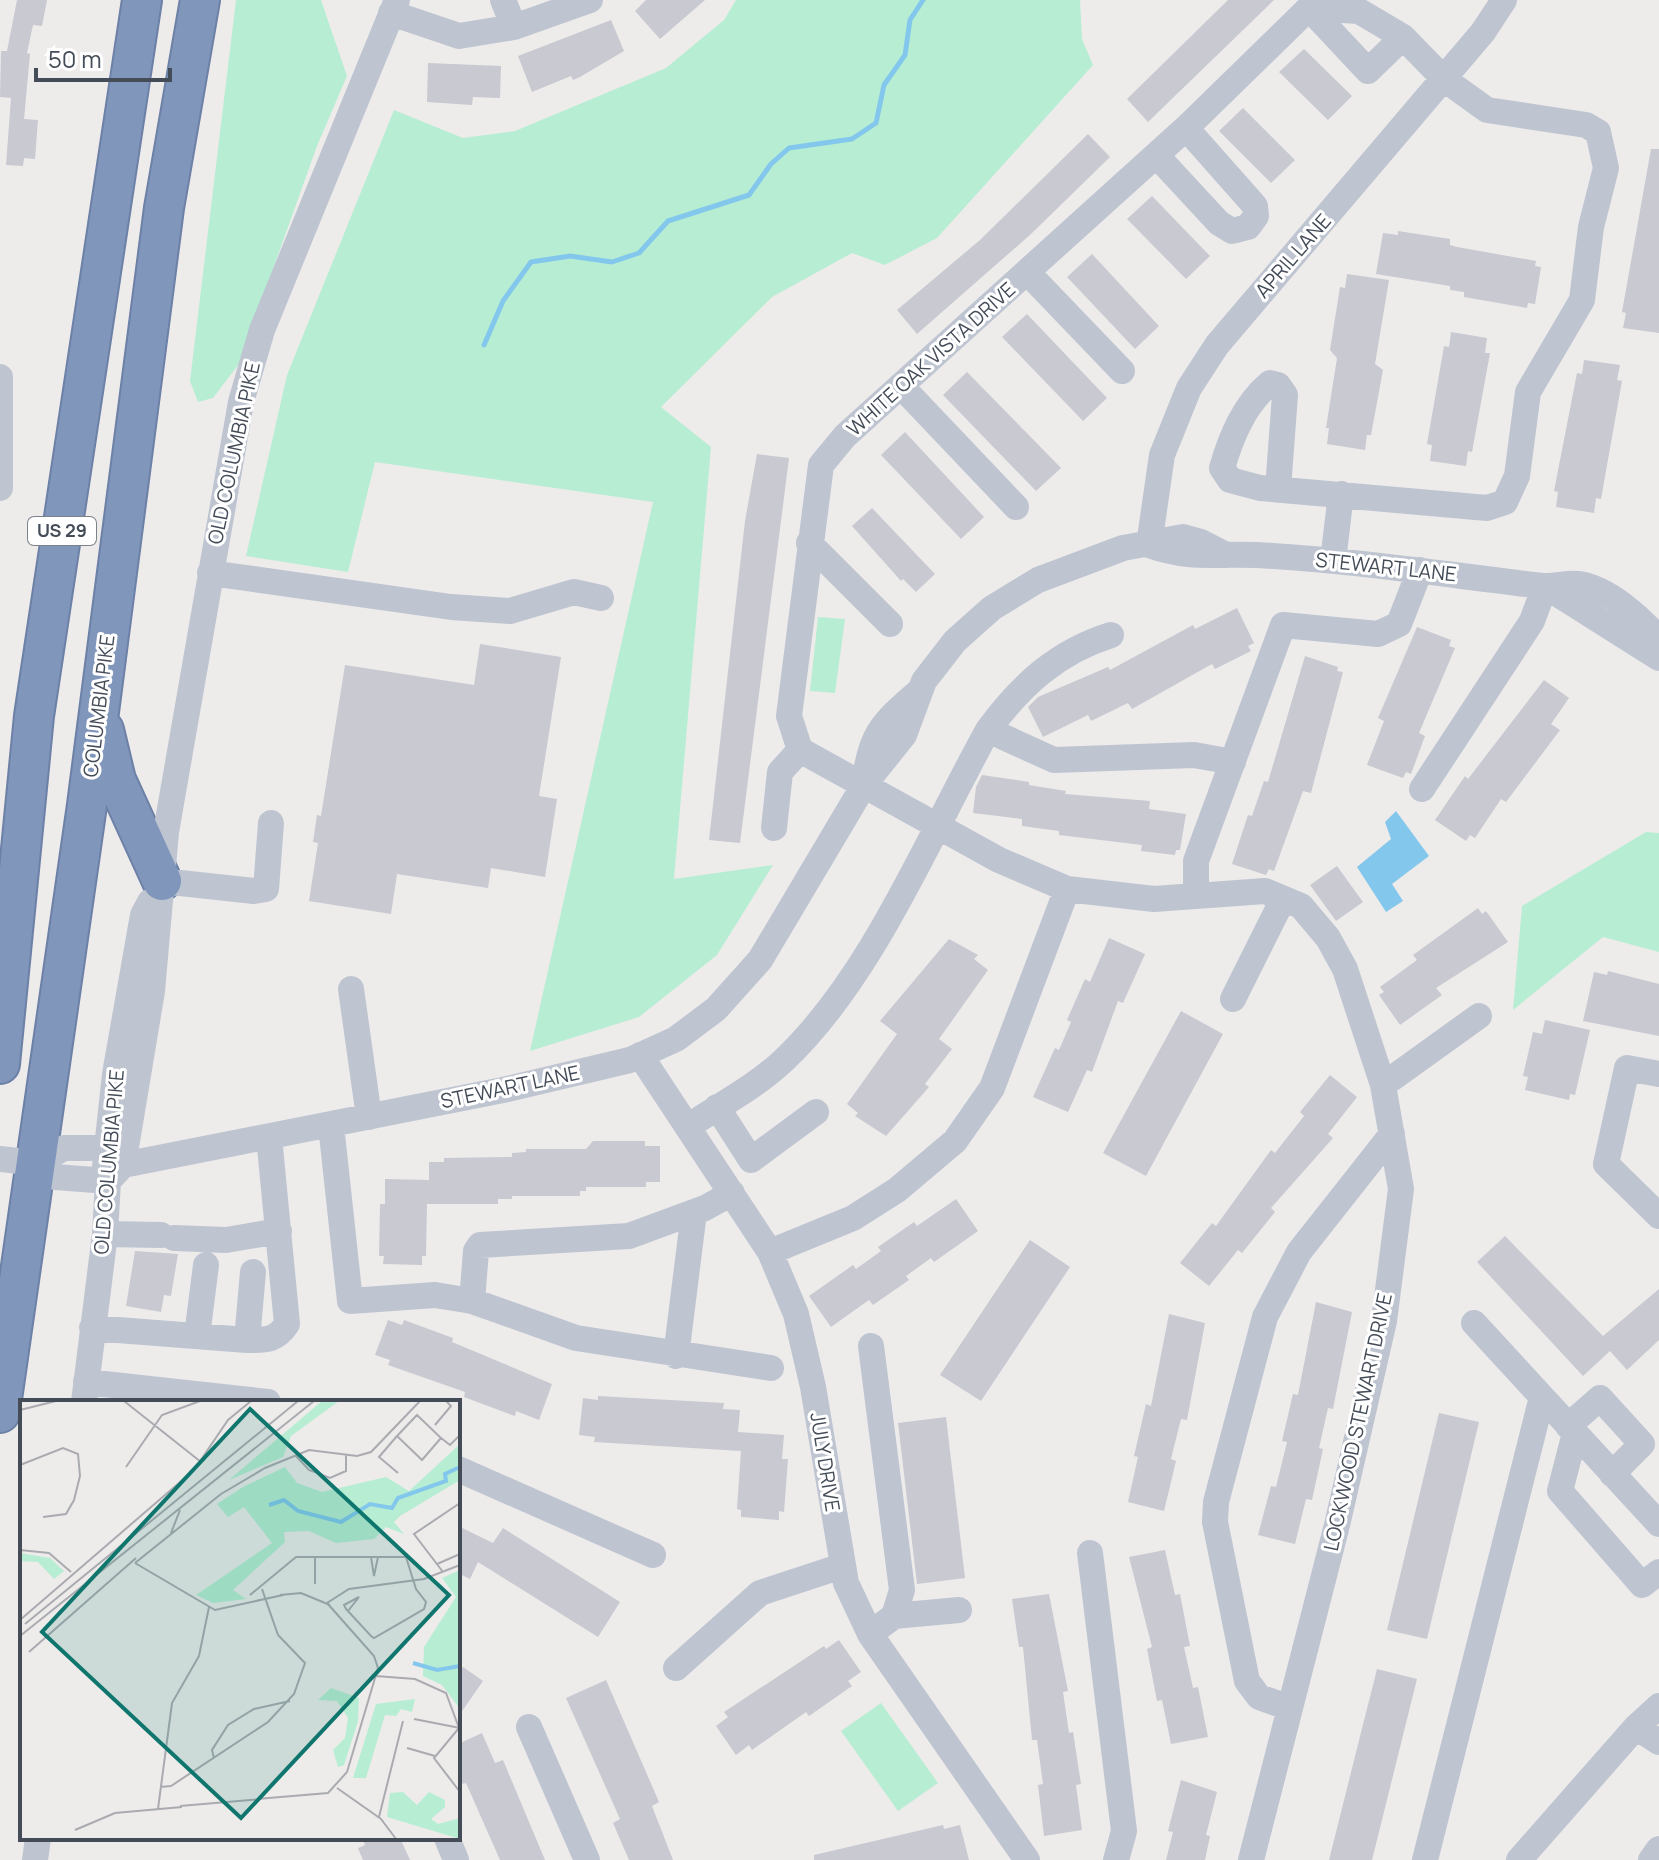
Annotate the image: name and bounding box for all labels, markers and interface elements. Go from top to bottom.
scale bar [36,32,170,82]
text: 50 m [48,42,102,75]
street label: APRIL LANE [1249,208,1337,303]
street label: WHITE OAK VISTA DRIVE [841,276,1021,442]
street label: OLD COLUMBIA PIKE [201,359,266,546]
road number: US 29 [28,517,96,545]
street label: STEWART LANE [1314,546,1458,587]
street label: COLUMBIA PIKE [76,633,121,779]
street label: STEWART LANE [438,1059,582,1114]
street label: OLD COLUMBIA PIKE [87,1068,130,1256]
street label: LOCKWOOD STEWART DRIVE [1317,1291,1398,1553]
inset map [20,1400,460,1840]
street label: JULY DRIVE [804,1410,847,1513]

